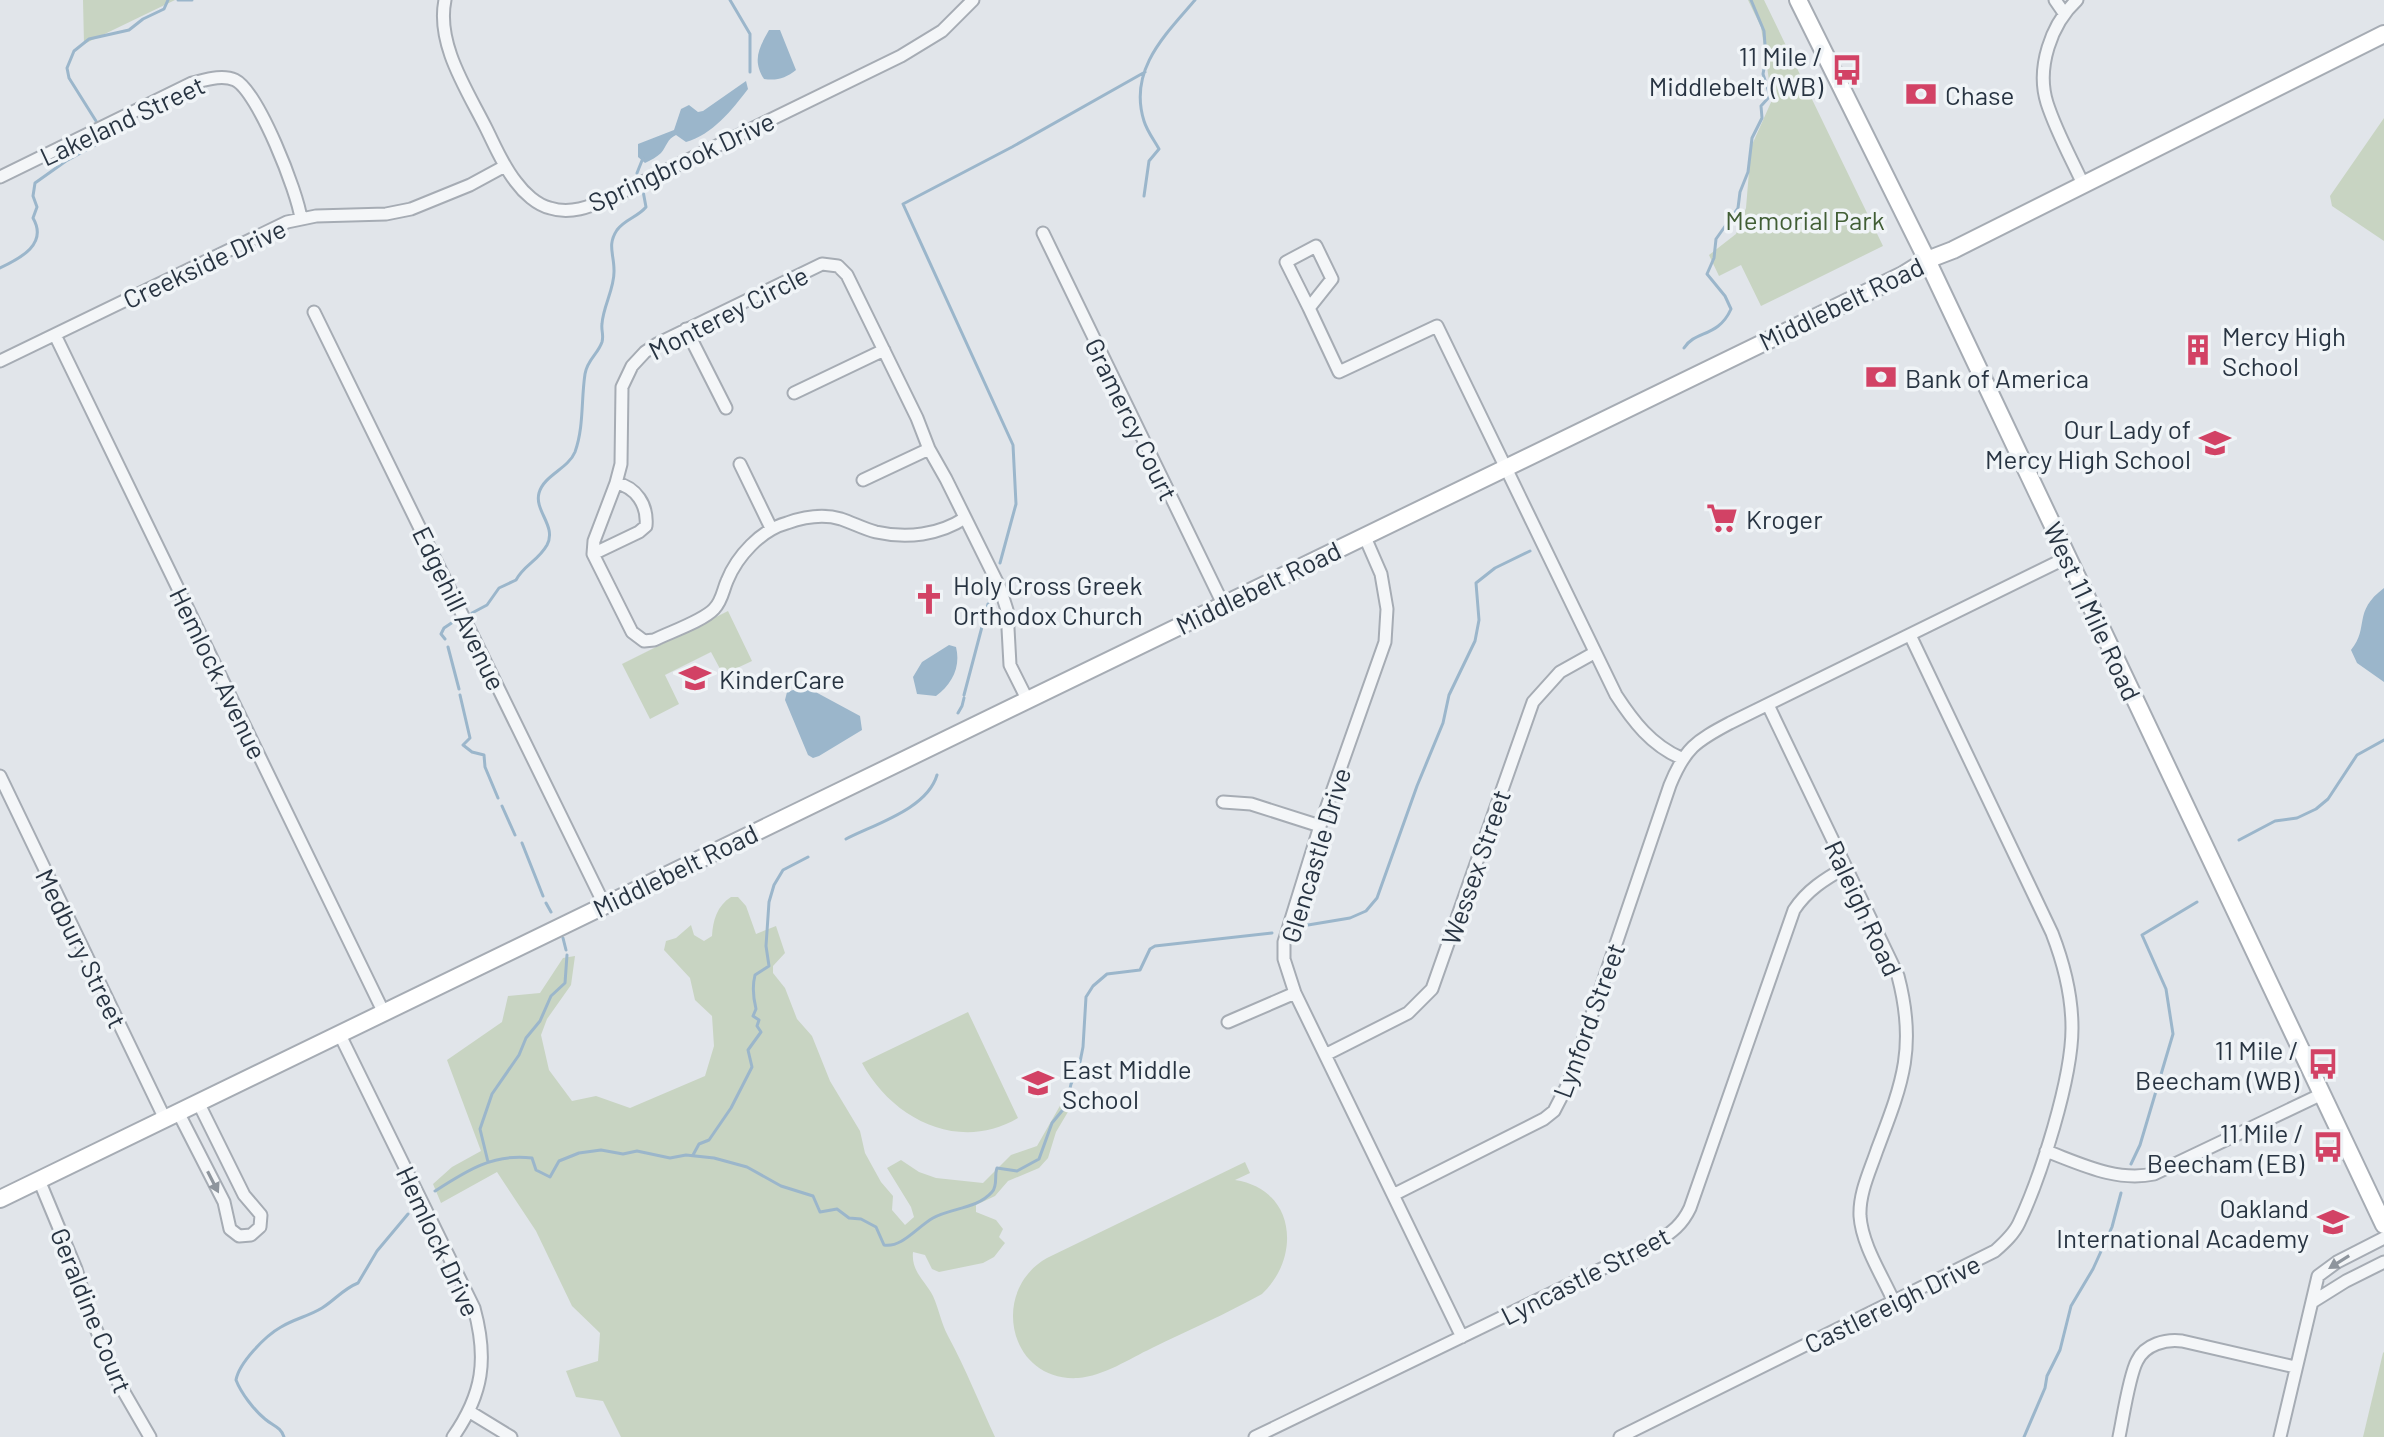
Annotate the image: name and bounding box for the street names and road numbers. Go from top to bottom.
street label: Lakeland Street [35,68,209,172]
street label: Springbrook Drive [583,104,779,218]
street label: Creekside Drive [118,212,290,314]
street label: Middlebelt Road [1754,250,1928,356]
street label: Monterey Circle [643,258,813,366]
street label: Gramercy Court [1079,333,1185,505]
street label: West 11 Mile Road [2038,517,2148,705]
street label: Edgehill Avenue [407,521,513,695]
street label: Middlebelt Road [1171,534,1345,640]
street label: Hemlock Avenue [164,582,274,764]
street label: Glencastle Drive [1274,764,1356,946]
street label: Wessex Street [1434,785,1516,949]
street label: Middlebelt Road [588,817,762,923]
street label: Raleigh Road [1819,835,1909,981]
street label: Medbury Street [30,863,134,1033]
street label: Lynford Street [1546,938,1630,1102]
street label: Hemlock Drive [391,1161,487,1321]
street label: Lyncastle Street [1496,1219,1674,1331]
street label: Geraldine Court [45,1223,139,1397]
street label: Castlereigh Drive [1799,1247,1985,1359]

